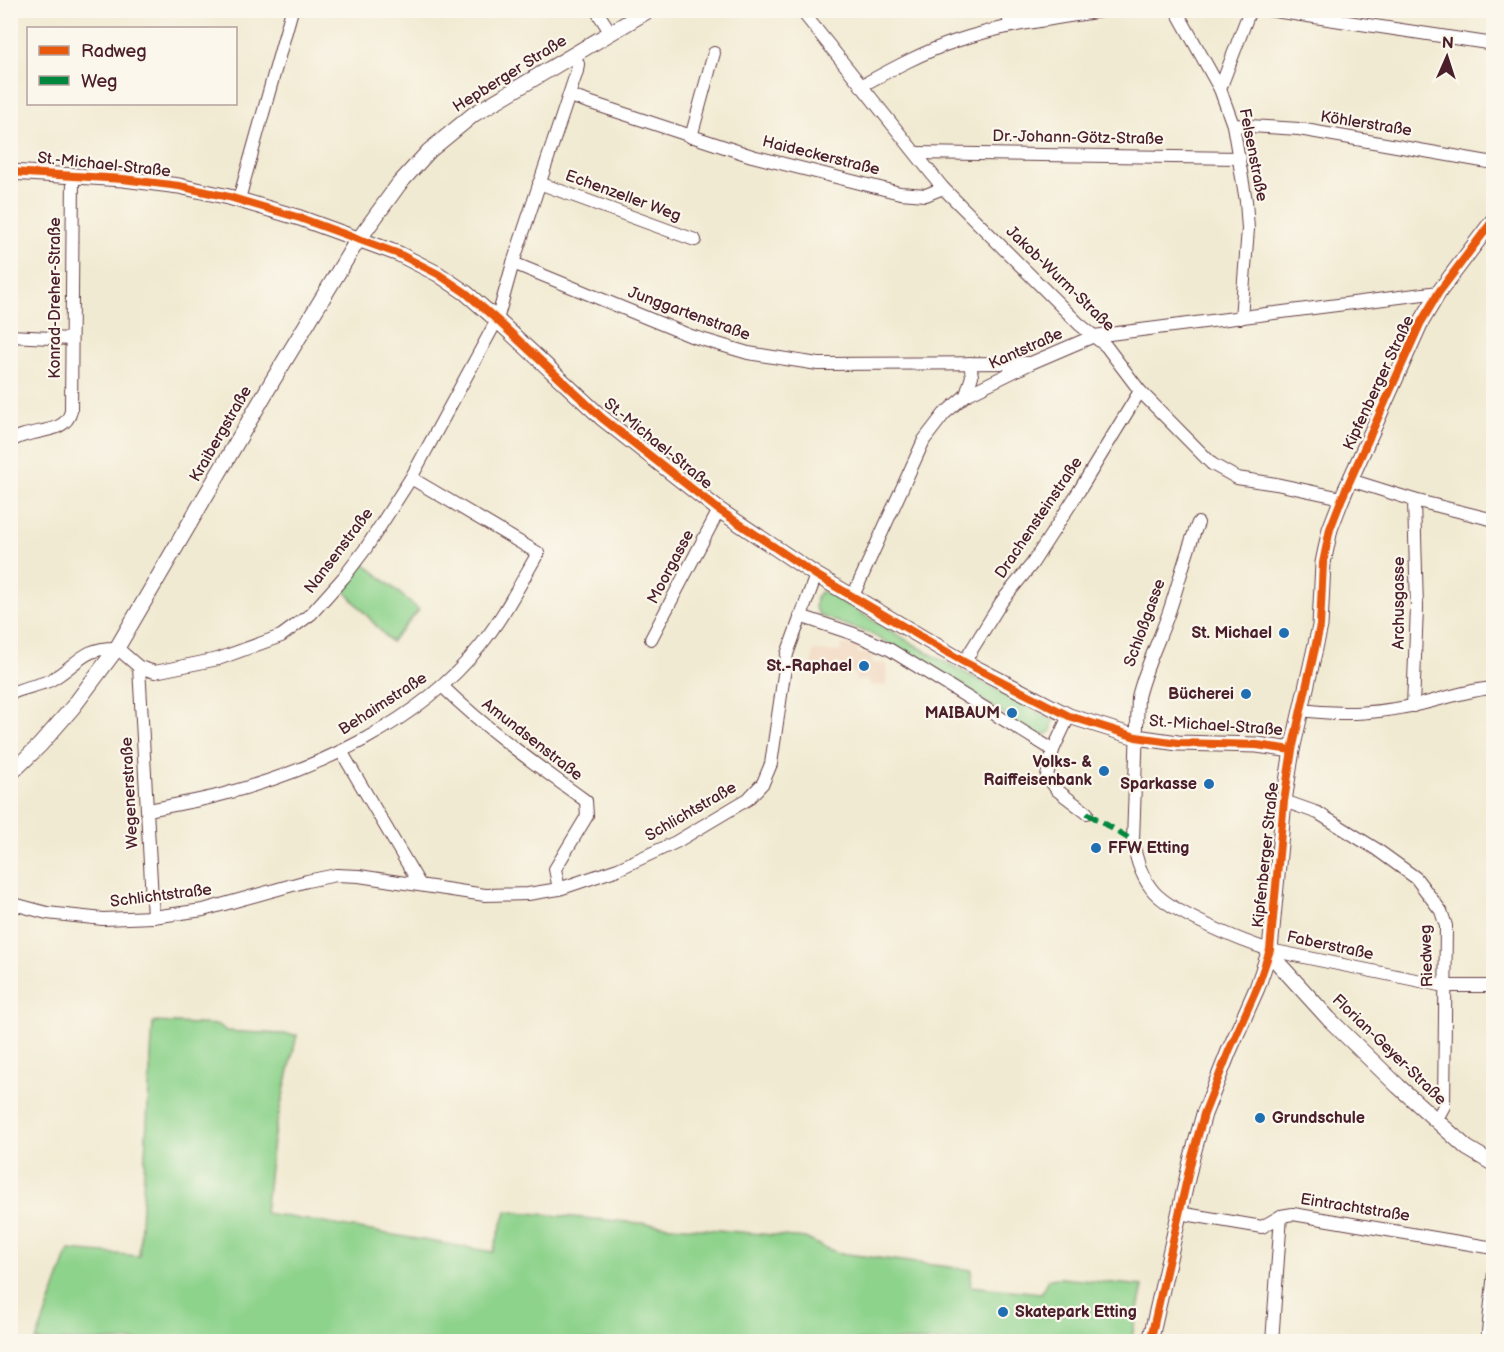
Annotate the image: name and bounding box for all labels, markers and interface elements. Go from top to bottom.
legend [27,27,237,105]
north arrow [1417,27,1477,87]
street label: Hepberger Straße [450,31,571,117]
text: N [1441,34,1454,53]
text: Radweg [81,41,147,62]
text: Weg [81,71,117,92]
street label: Felsenstraße [1235,107,1271,204]
street label: Köhlerstraße [1319,107,1414,141]
street label: Dr.-Johann-Götz-Straße [992,127,1164,149]
street label: Haideckerstraße [760,132,882,180]
street label: St.-Michael-Straße [36,149,172,182]
street label: Echenzeller Weg [563,166,683,226]
street label: Konrad-Dreher-Straße [46,217,65,379]
street label: Jakob-Wurm-Straße [1002,222,1119,336]
street label: Junggartenstraße [625,283,753,345]
street label: Kipfenberger Straße [1339,312,1419,453]
street label: Kantstraße [986,324,1066,374]
street label: Kraibergstraße [186,382,256,485]
street label: St.-Michael-Straße [600,394,716,494]
street label: Drachensteinstraße [991,453,1087,582]
street label: Nansenstraße [301,504,378,598]
street label: Moorgasse [644,526,699,607]
street label: Archusgasse [1390,556,1409,650]
street label: Schloßgasse [1120,576,1170,670]
place label: St. Michael [1192,624,1272,643]
marker: St. Michael [1277,626,1291,640]
place label: St.-Raphael [766,657,852,676]
marker: St.-Raphael [857,659,871,673]
street label: Behaimstraße [335,668,431,739]
place label: Bücherei [1168,685,1234,704]
marker: Bücherei [1239,687,1253,701]
street label: Amundsenstraße [478,695,586,785]
place label: MAIBAUM [925,704,1000,723]
marker: MAIBAUM [1005,706,1019,720]
street label: St.-Michael-Straße [1149,712,1284,740]
street label: Wegenerstraße [118,736,142,849]
place label: Volks- & Raiffeisenbank [984,753,1093,790]
marker: Volks- & Raiffeisenbank [1097,764,1111,778]
place label: Sparkasse [1120,775,1197,794]
marker: Sparkasse [1202,777,1216,791]
street label: Schlichtstraße [642,778,740,846]
street label: Kipfenberger Straße [1249,781,1283,929]
place label: FFW Etting [1108,839,1189,858]
marker: FFW Etting [1089,841,1103,855]
street label: Schlichtstraße [109,880,213,912]
street label: Riedweg [1416,924,1438,988]
street label: Faberstraße [1285,928,1376,965]
street label: Florian-Geyer-Straße [1328,991,1450,1110]
place label: Grundschule [1272,1109,1365,1128]
marker: Grundschule [1253,1111,1267,1125]
street label: Eintrachtstraße [1299,1190,1412,1226]
place label: Skatepark Etting [1015,1303,1137,1322]
marker: Skatepark Etting [996,1305,1010,1319]

